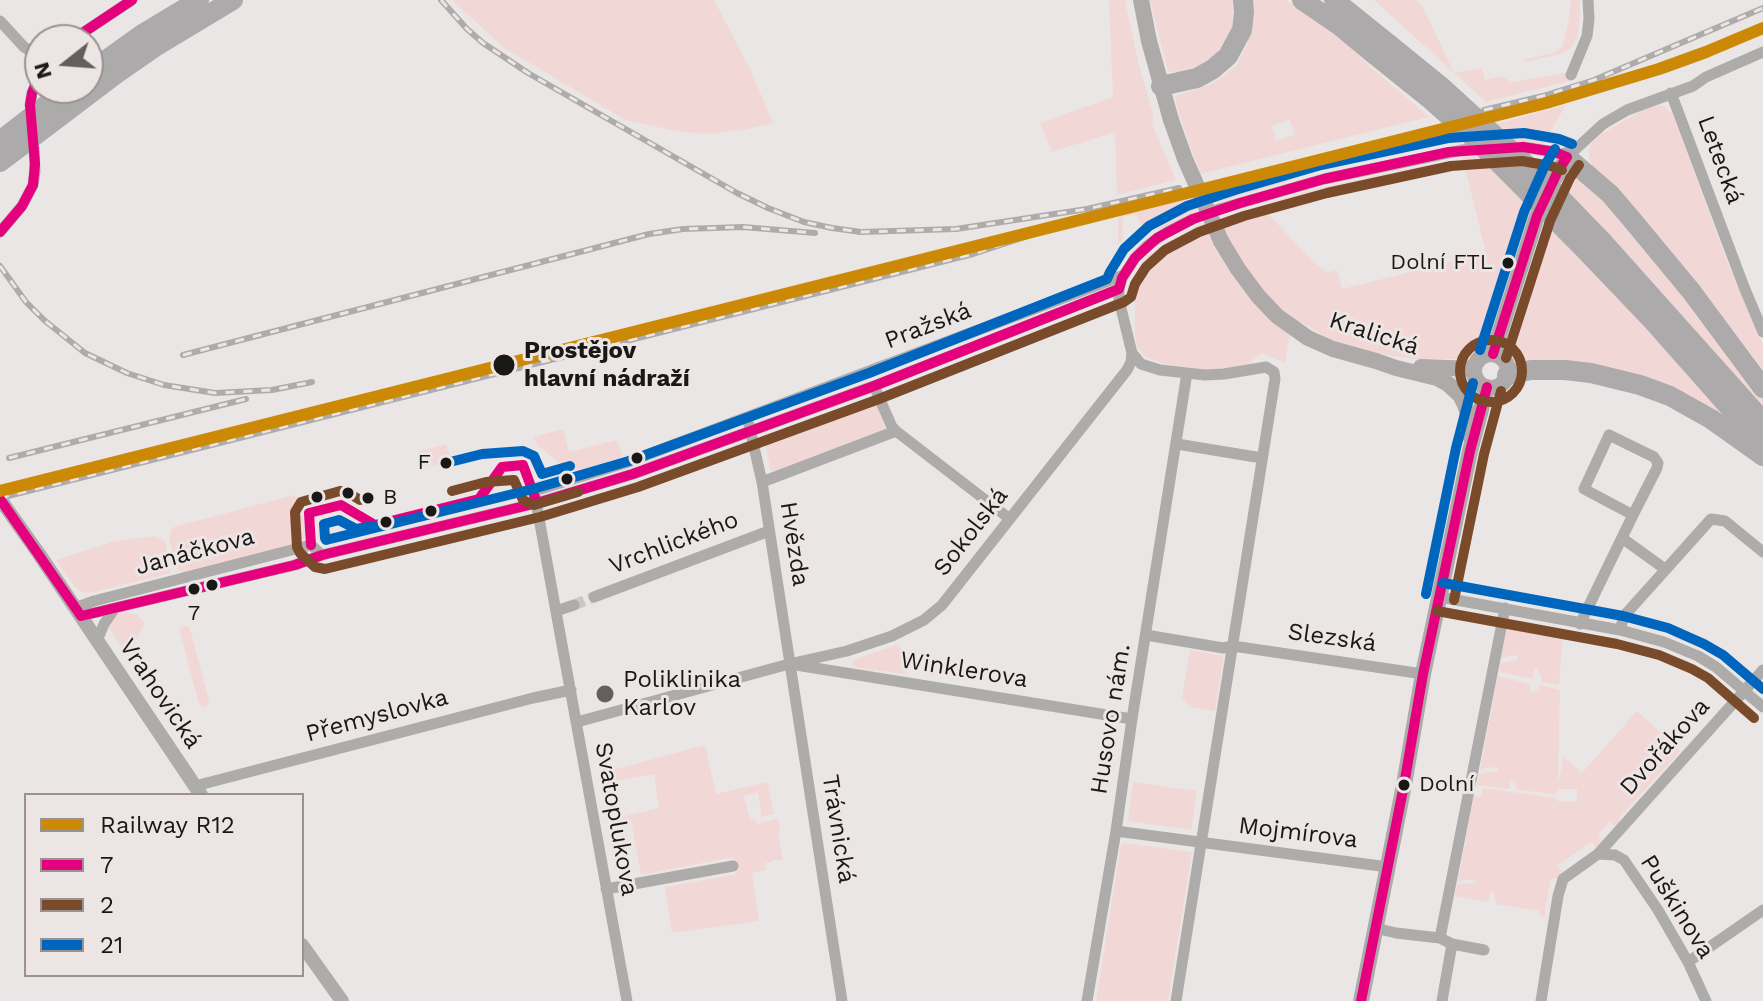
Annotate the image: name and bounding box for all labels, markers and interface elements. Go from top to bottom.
north arrow [24,24,104,104]
text: N [28,59,57,82]
street label: Letecká [1691,112,1749,208]
place label: Dolní FTL [1390,250,1493,276]
marker: Dolní FTL [1500,255,1516,271]
street label: Pražská [881,296,975,356]
street label: Kralická [1325,306,1423,362]
place label: Prostějov hlavní nádraží [524,337,690,393]
marker: Prostějov hlavní nádraží [491,352,517,378]
place label: F [418,450,431,476]
unlabelled marker [629,450,645,466]
marker: F [438,455,454,471]
unlabelled marker [559,471,575,487]
street label: Sokolská [928,482,1014,582]
unlabelled marker [340,485,356,501]
place label: B [383,485,397,511]
unlabelled marker [309,489,325,505]
marker: B [360,490,376,506]
street label: Hvězda [773,500,815,588]
unlabelled marker [423,503,439,519]
street label: Vrchlického [605,505,743,581]
unlabelled marker [378,514,394,530]
street label: Janáčkova [132,522,258,582]
unlabelled marker [204,577,220,593]
marker: 7 [186,581,202,597]
place label: 7 [188,601,200,627]
street label: Slezská [1286,618,1378,658]
street label: Vrahovická [113,634,207,754]
street label: Husovo nám. [1085,642,1137,796]
street label: Winklerova [898,646,1030,694]
place label: Poliklinika Karlov [623,666,741,722]
street label: Přemyslovka [303,683,451,749]
marker: Poliklinika Karlov [594,683,616,705]
street label: Dvořákova [1614,693,1716,801]
street label: Svatoplukova [588,740,644,898]
place label: Dolní [1419,772,1474,798]
street label: Trávnická [815,773,861,885]
marker: Dolní [1396,777,1412,793]
legend [24,793,304,977]
text: Railway R12 [100,811,235,839]
street label: Mojmírova [1237,811,1359,855]
street label: Puškinova [1634,850,1720,964]
text: 7 [100,851,113,879]
text: 2 [100,891,114,919]
text: 21 [100,931,123,959]

